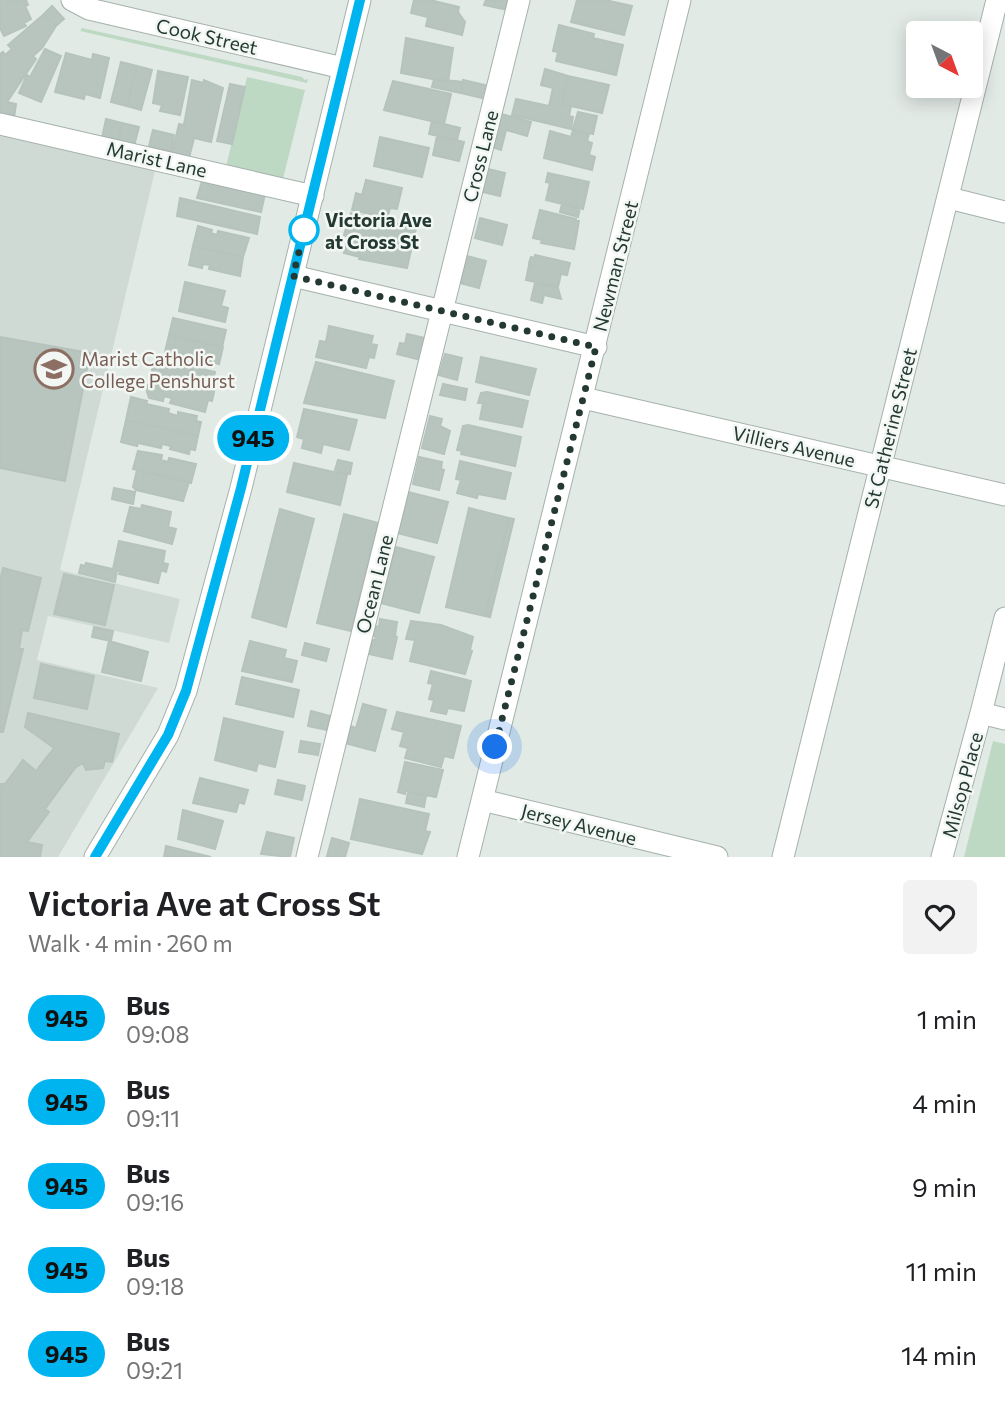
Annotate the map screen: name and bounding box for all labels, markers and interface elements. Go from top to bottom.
street label: Cook Street [154,13,260,59]
north arrow [906,21,984,98]
map controls [906,21,983,98]
street label: Cross Lane [457,108,503,204]
street label: Marist Lane [105,136,209,182]
street label: Newman Street [588,198,642,334]
place label: Victoria Ave at Cross St [325,208,432,253]
marker: Victoria Ave at Cross St [289,215,319,245]
street label: St Catherine Street [859,345,921,511]
place label: Marist Catholic College Penshurst [81,347,235,392]
school or university icon: Marist Catholic College Penshurst [33,348,75,390]
line badge: 945 [213,415,293,461]
street label: Villiers Avenue [730,421,858,471]
text: 945 [231,423,275,452]
street label: Ocean Lane [351,532,397,636]
your location [477,729,512,764]
street label: Milsop Place [937,729,987,841]
street label: Jersey Avenue [519,799,639,849]
button: heart [903,880,977,954]
text: Victoria Ave at Cross St [28,882,381,923]
text: Walk · 4 min · 260 m [28,929,233,957]
text: Bus [126,989,170,1020]
text: 945 [45,1003,88,1032]
text: 1 min [917,1003,977,1034]
text: 09:08 [126,1020,189,1048]
text: Bus [126,1073,170,1104]
text: 945 [45,1087,88,1116]
text: 4 min [912,1087,977,1118]
text: 09:11 [126,1104,180,1132]
text: Bus [126,1157,170,1188]
text: 945 [45,1171,88,1200]
text: 9 min [912,1171,977,1202]
text: 09:16 [126,1188,184,1216]
text: Bus [126,1241,170,1272]
text: 945 [45,1255,88,1284]
text: 11 min [906,1255,977,1286]
text: 09:18 [126,1272,184,1300]
text: Bus [126,1325,170,1356]
text: 945 [45,1339,88,1368]
text: 14 min [901,1339,977,1370]
text: 09:21 [126,1356,183,1384]

